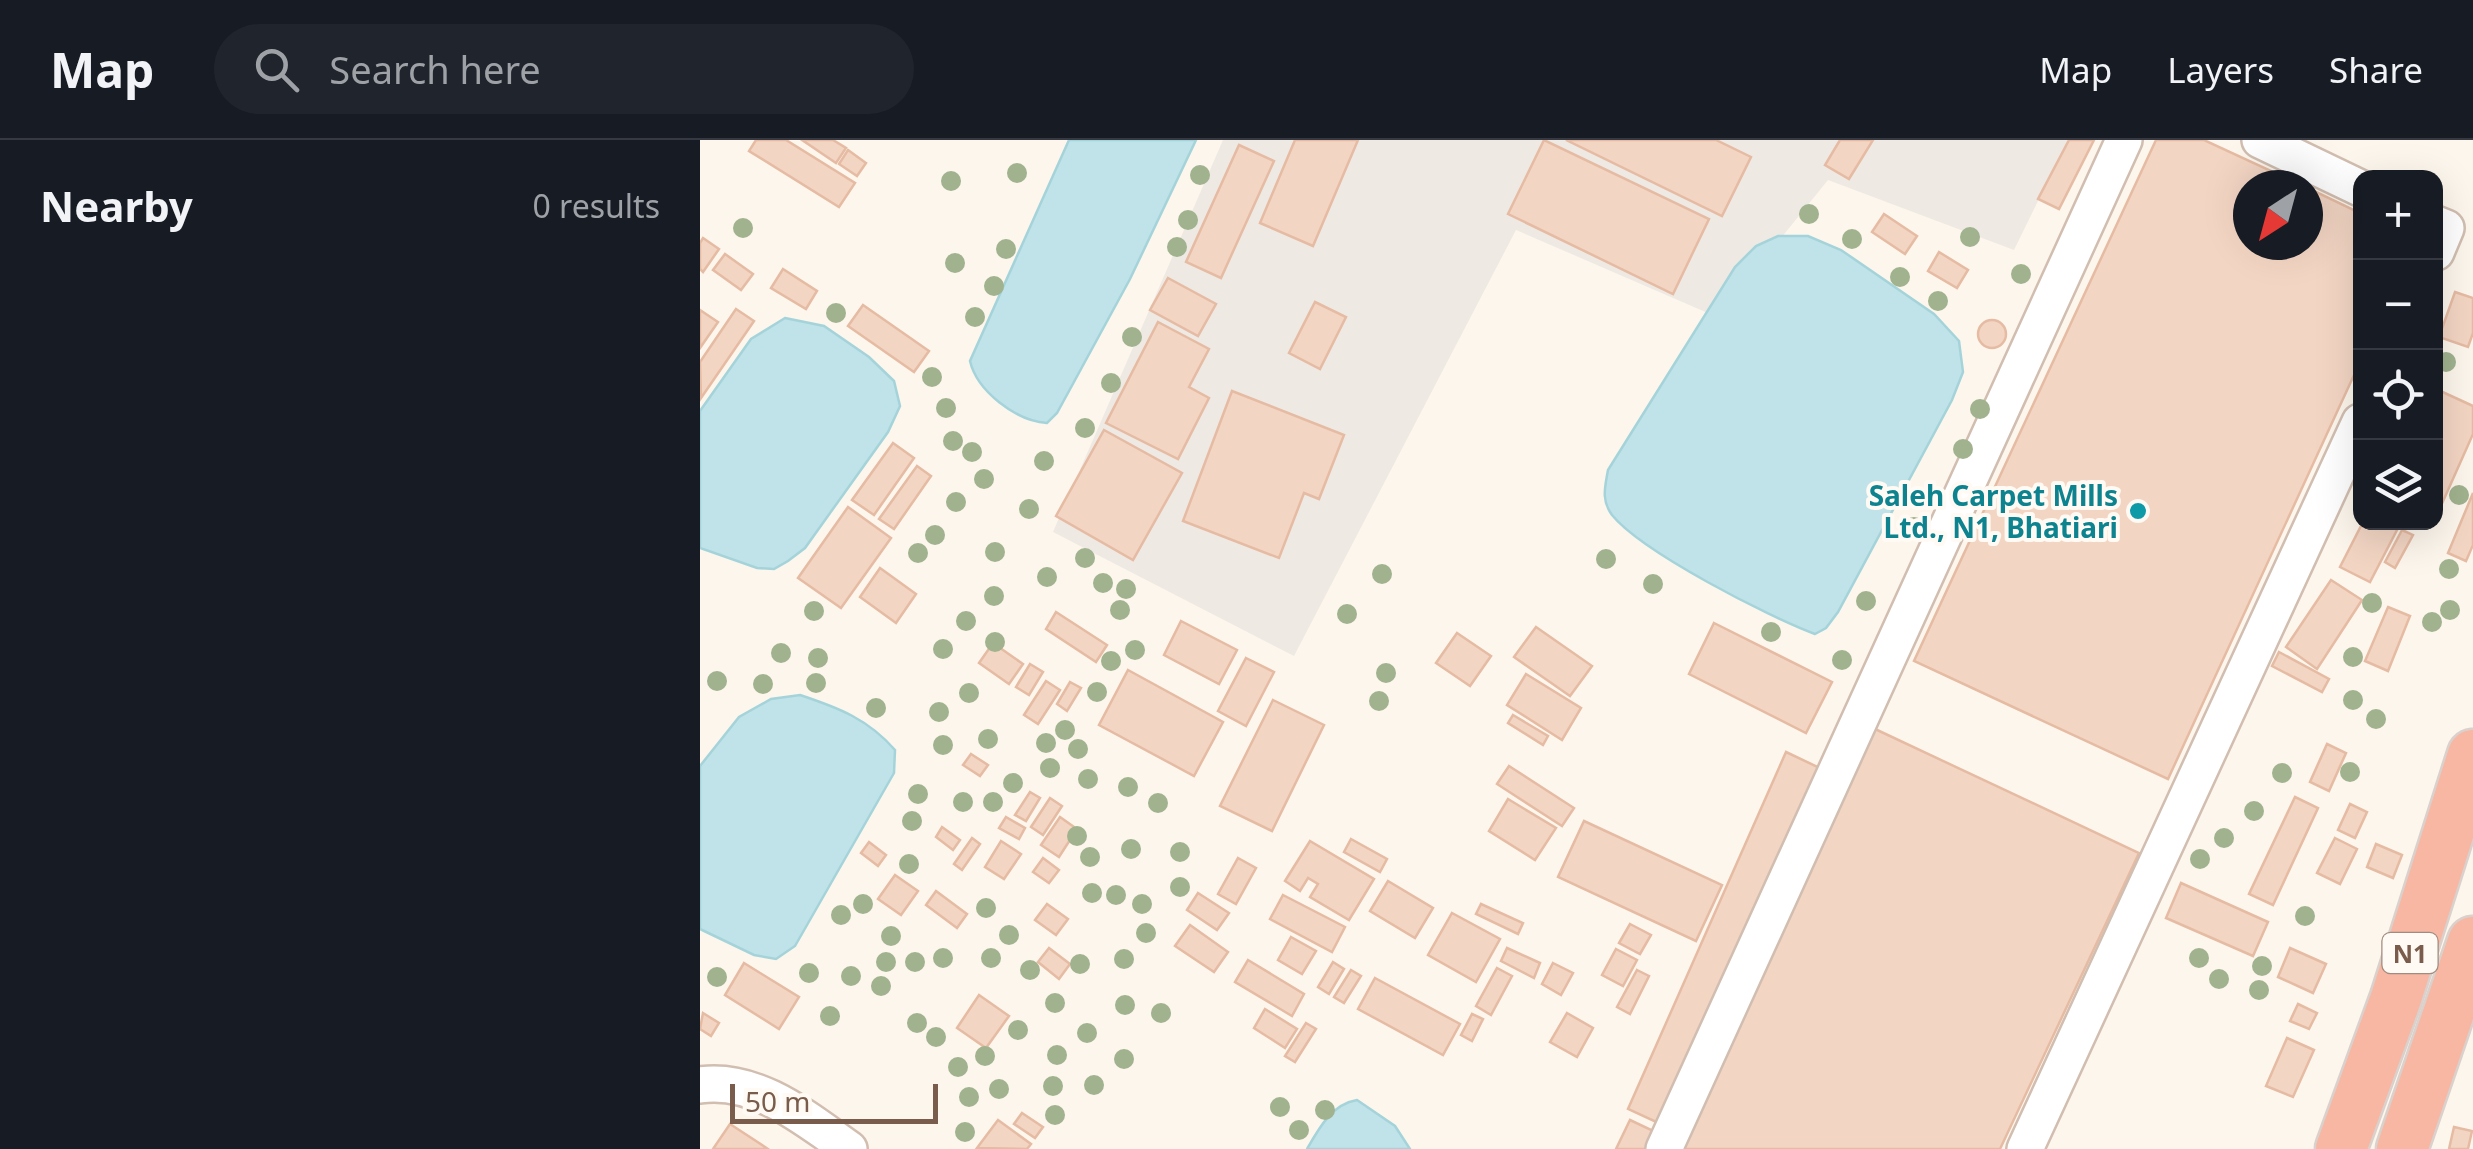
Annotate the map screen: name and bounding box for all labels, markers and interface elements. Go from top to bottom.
search box [214,24,914,114]
text: Map [50,37,154,102]
icon: search [249,42,304,97]
text: Search here [329,43,541,95]
text: Map [2039,46,2112,93]
text: Layers [2167,46,2274,93]
text: Share [2329,46,2423,93]
north arrow [2233,170,2323,260]
map controls [2353,170,2443,530]
button: + [2353,170,2443,260]
text: Nearby [40,177,193,234]
text: 0 results [533,184,660,227]
button: − [2353,260,2443,350]
button: locate [2353,350,2443,440]
button: layers [2353,440,2443,530]
place label: Saleh Carpet Mills Ltd., N1, Bhatiari [1869,476,2118,546]
marker: Saleh Carpet Mills Ltd., N1, Bhatiari [2127,500,2149,522]
road number: N1 [2382,933,2438,973]
scale bar [730,1079,938,1124]
text: 50 m [745,1082,811,1120]

